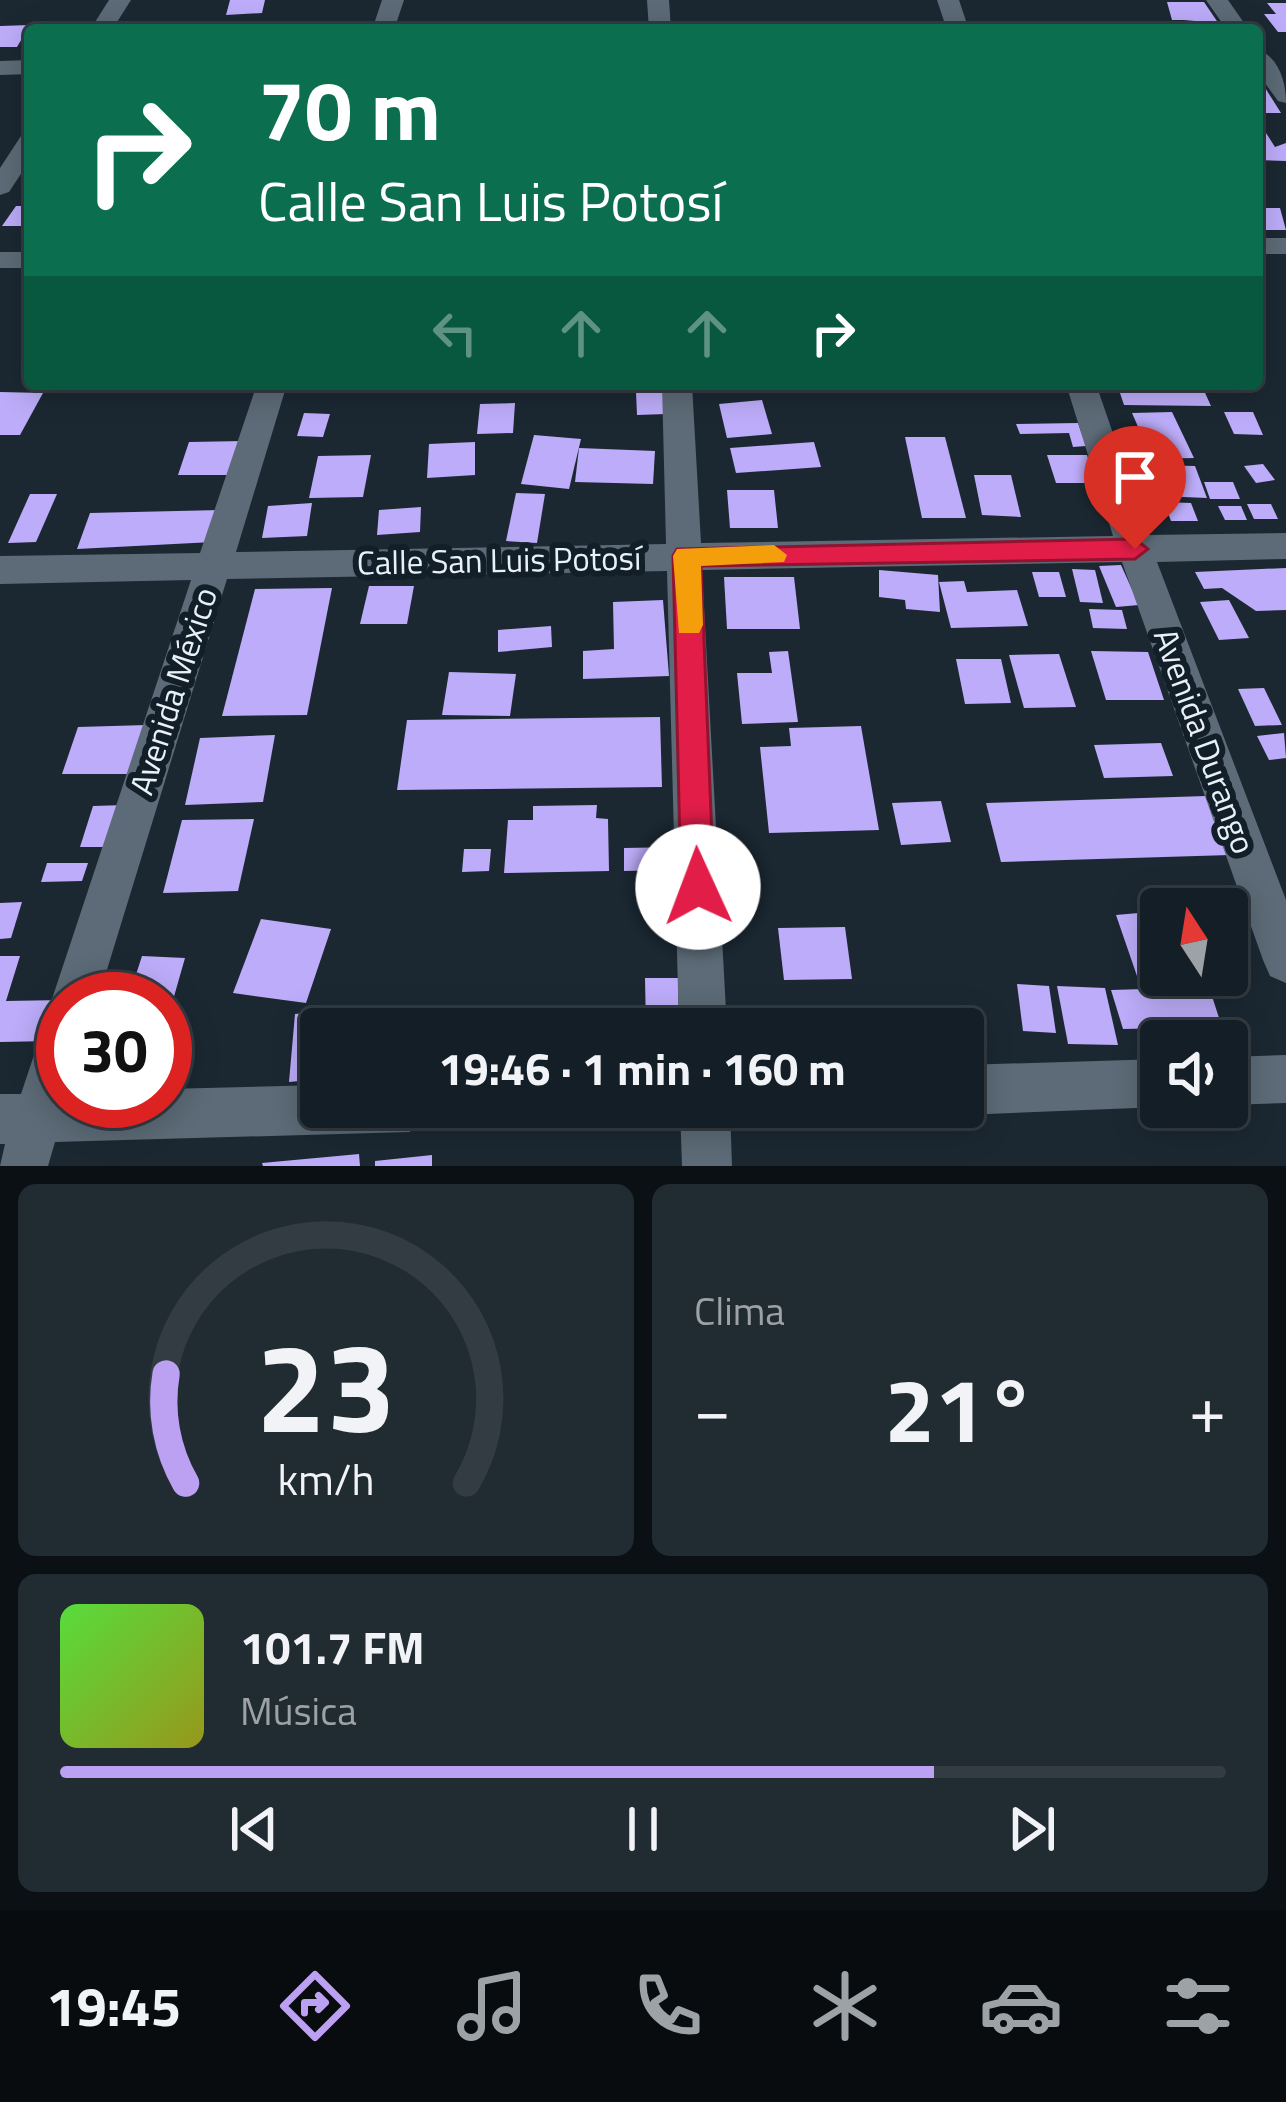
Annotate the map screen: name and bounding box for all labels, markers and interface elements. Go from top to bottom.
text: 70 m [258,45,441,173]
icon: right [60,72,216,228]
text: Calle San Luis Potosí [258,160,723,242]
icon: left [422,300,488,366]
icon: ahead [548,300,614,366]
icon: ahead [674,300,740,366]
icon: right [800,300,866,366]
pin [1084,426,1186,549]
icon: arrive [1102,444,1168,510]
street label: Calle San Luis Potosí [356,532,644,587]
street label: Avenida México [116,581,230,801]
street label: Avenida Durango [1141,621,1269,861]
position arrow [635,824,761,950]
north arrow [1140,888,1248,996]
map controls [1140,888,1248,1128]
speed limit sign: 30 [36,972,192,1128]
button: sound [1140,1020,1248,1128]
text: 19:46 · 1 min · 160 m [438,1034,846,1102]
text: Clima [694,1281,785,1340]
text: 23 [256,1291,396,1480]
text: 21° [884,1340,1036,1477]
text: − [694,1358,731,1459]
text: + [1189,1358,1226,1459]
text: km/h [277,1446,375,1512]
text: 101.7 FM [240,1613,425,1681]
text: Música [240,1681,357,1740]
icon: previous [221,1796,287,1862]
icon: pause [610,1796,676,1862]
icon: next [999,1796,1065,1862]
icon: directions [273,1964,357,2048]
icon: music [450,1964,534,2048]
icon: phone [626,1964,710,2048]
icon: climate [803,1964,887,2048]
icon: car [979,1964,1063,2048]
icon: filters [1156,1964,1240,2048]
text: 19:45 [46,1965,181,2047]

